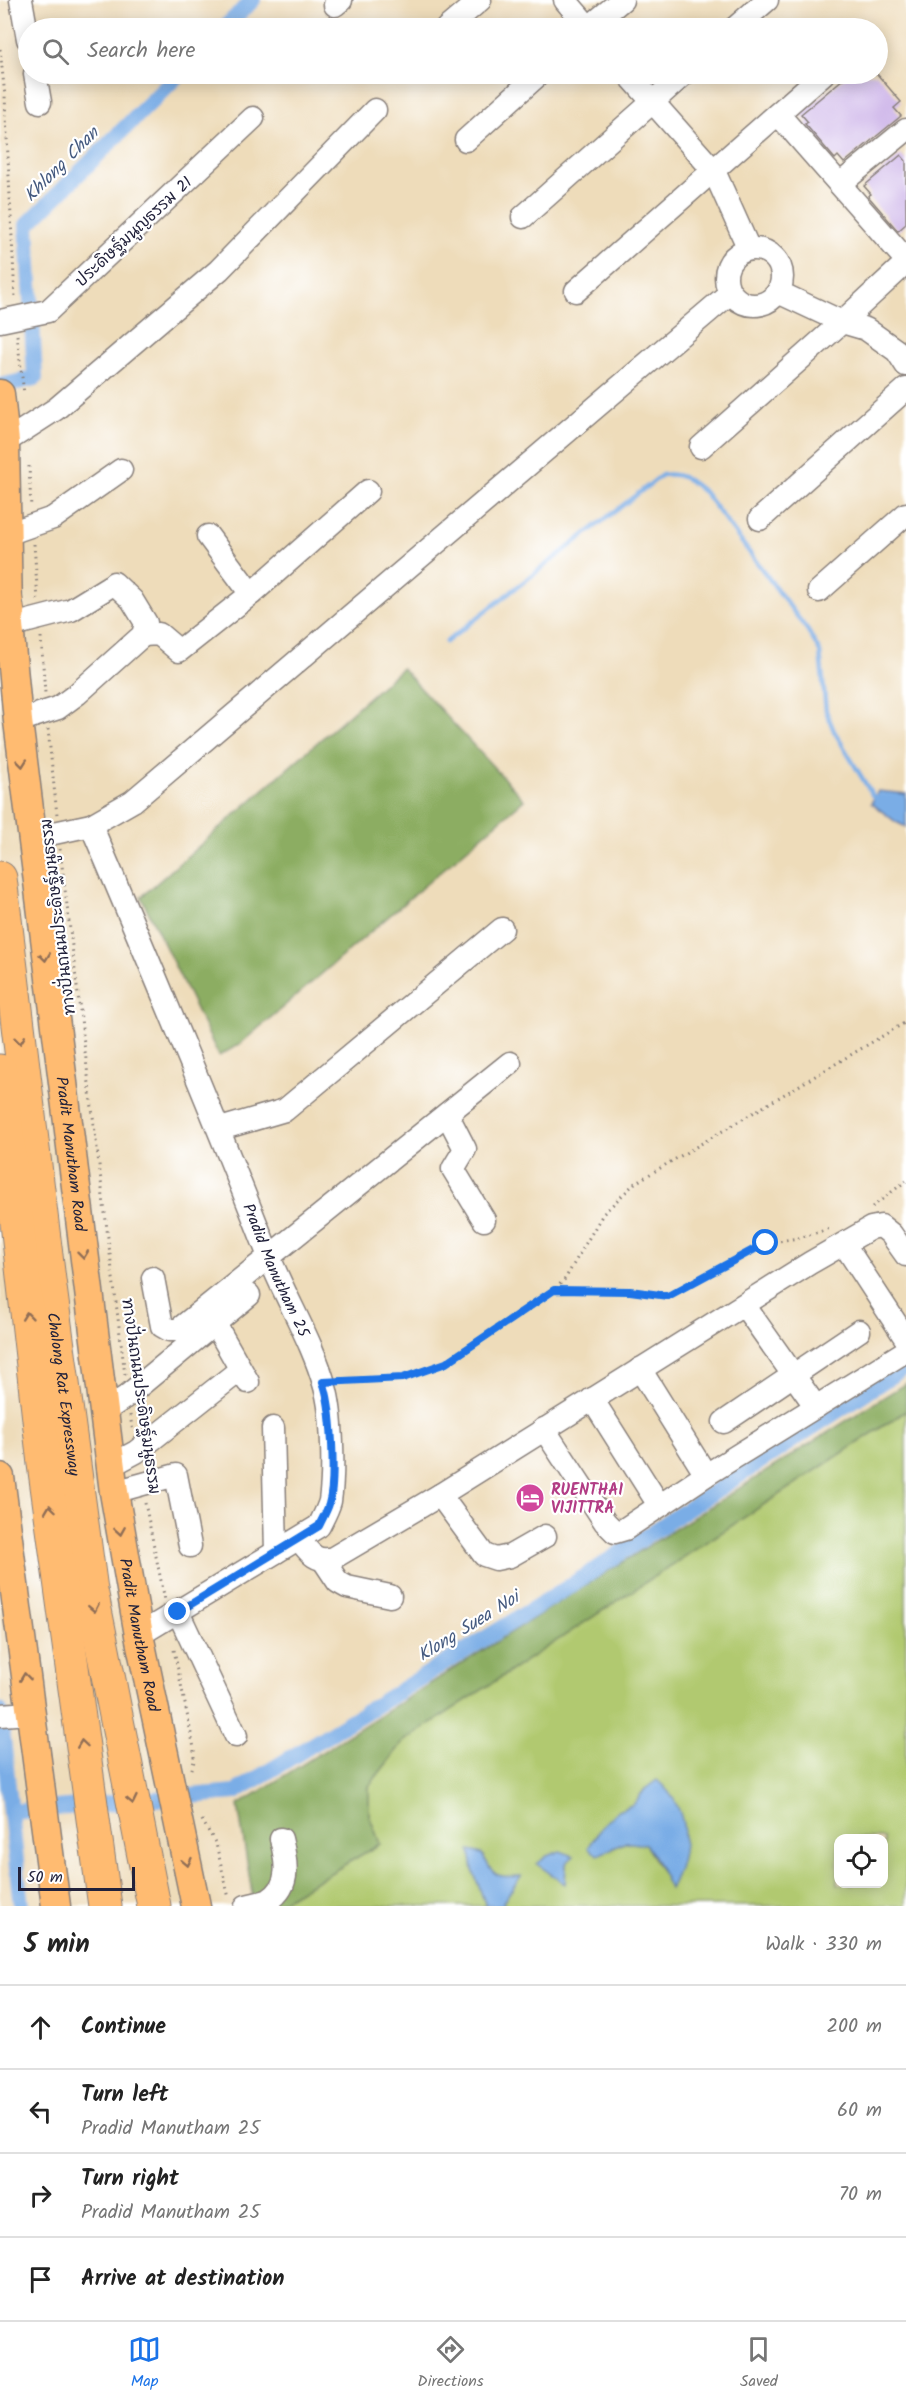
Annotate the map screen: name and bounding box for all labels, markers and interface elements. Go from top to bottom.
search box [18,18,888,84]
text: Search here [87,34,195,69]
icon: search [39,35,72,68]
water label: Khlong Chan [18,120,107,209]
street label: ประดิษฐ์มนูญธรรม 21 [70,171,198,293]
one-way arrow [15,759,28,768]
street label: ทางปั่นถนนประดิษฐ์มนูธรรม [31,817,83,1017]
one-way arrow [39,952,51,961]
one-way arrow [13,1036,25,1045]
street label: Pradit Manutham Road [48,1075,93,1234]
street label: Pradid Manutham 25 [235,1200,316,1343]
route start [752,1229,778,1255]
one-way arrow [76,1250,88,1259]
street label: ทางปั่นถนนประดิษฐ์มนูธรรม [114,1296,170,1496]
one-way arrow [22,1311,34,1320]
street label: Chalong Rat Expressway [40,1311,86,1478]
place label: RUENTHAI VIJITTRA [551,1478,623,1521]
hotel icon: RUENTHAI VIJITTRA [514,1482,546,1514]
one-way arrow [44,1505,57,1514]
one-way arrow [114,1526,126,1536]
street label: Pradit Manutham Road [112,1556,166,1715]
water label: Klong Suea Noi [412,1582,528,1670]
route end [164,1598,190,1624]
one-way arrow [87,1603,100,1613]
one-way arrow [19,1672,32,1681]
one-way arrow [77,1739,89,1749]
one-way arrow [124,1794,137,1804]
map controls [834,1834,888,1888]
button: locate [834,1834,888,1888]
one-way arrow [180,1857,193,1867]
scale bar [18,1864,135,1892]
text: 50 m [27,1865,63,1890]
text: 5 min [24,1924,90,1966]
text: Walk · 330 m [765,1929,882,1961]
text: Continue [81,2010,166,2045]
icon: ahead [24,2011,57,2044]
text: 200 m [826,2011,882,2043]
text: Turn left [81,2078,168,2113]
icon: left [24,2095,57,2128]
text: 60 m [837,2095,882,2127]
text: Pradid Manutham 25 [81,2113,260,2145]
text: Turn right [81,2162,179,2197]
icon: right [24,2179,57,2212]
text: 70 m [839,2179,882,2211]
text: Pradid Manutham 25 [81,2197,260,2229]
text: Arrive at destination [81,2262,284,2297]
icon: arrive [24,2263,57,2296]
tab: Map [128,2333,161,2394]
tab: Directions [417,2333,484,2394]
tab: Saved [740,2333,778,2394]

